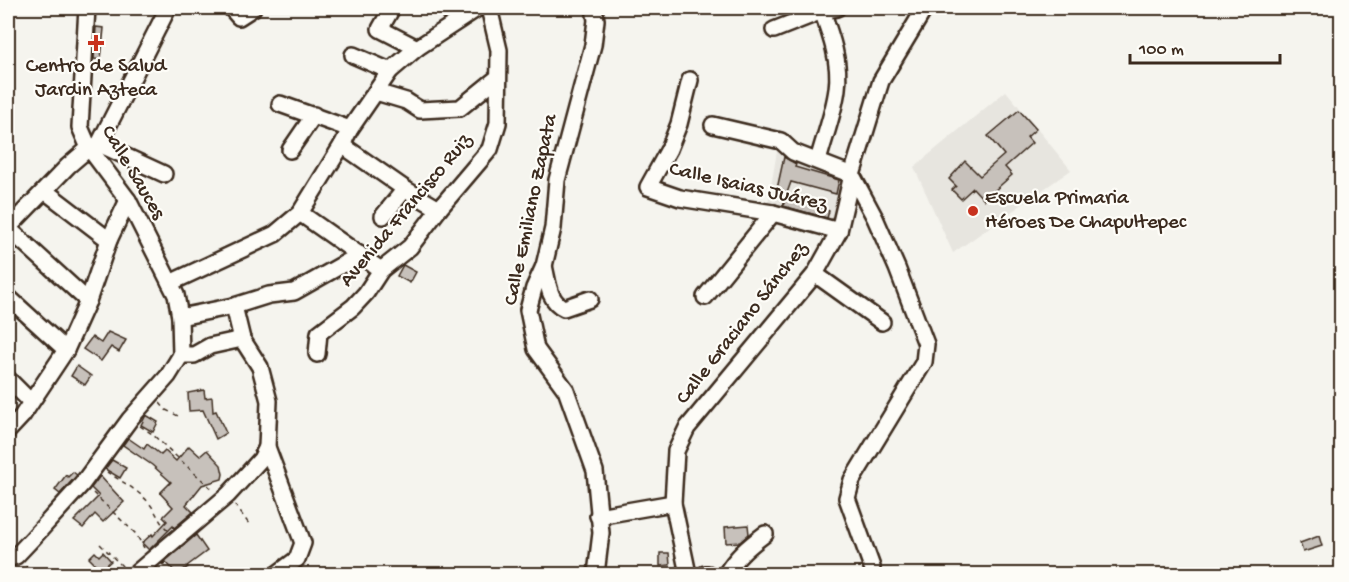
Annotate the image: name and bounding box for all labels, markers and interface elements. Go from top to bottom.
scale bar [1130,27,1280,65]
marker: Centro de Salud Jardin Azteca [87,34,105,52]
text: 100 m [1138,40,1184,61]
place label: Centro de Salud Jardin Azteca [26,55,168,104]
street label: Calle Emiliano Zapata [500,111,565,308]
street label: Calle Sauces [94,122,170,226]
street label: Avenida Francisco Ruiz [335,129,479,293]
street label: Calle Isaias Juárez [666,158,830,219]
place label: Escuela Primaria Héroes De Chapultepec [985,187,1187,236]
marker: Escuela Primaria Héroes De Chapultepec [966,204,980,218]
street label: Calle Graciano Sánchez [672,237,815,410]

